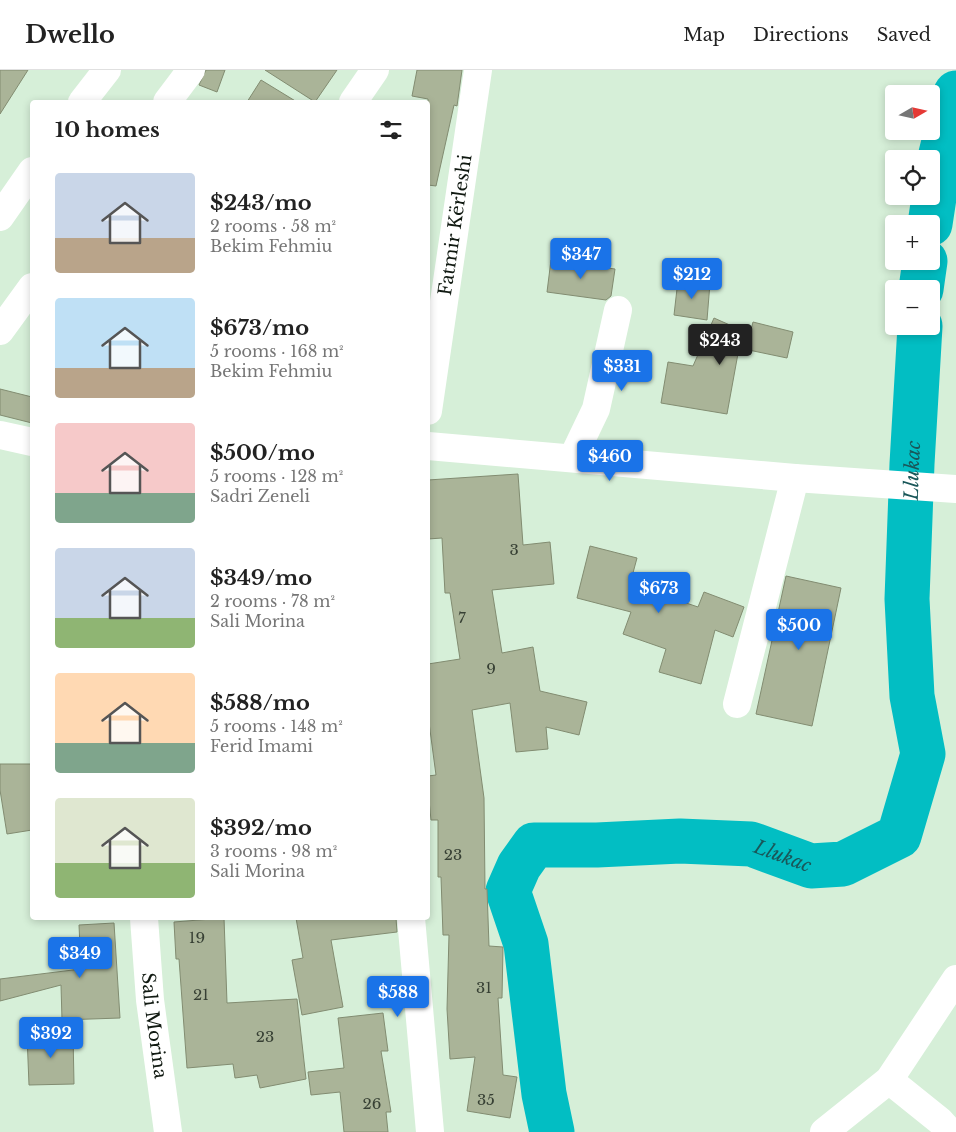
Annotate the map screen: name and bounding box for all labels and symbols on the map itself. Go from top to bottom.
north arrow [885,85,940,140]
street label: Fatmir Kërleshi [434,153,476,297]
pin: $347 [551,238,611,280]
pin: $212 [662,258,722,300]
pin: $243 [690,324,750,366]
pin: $331 [592,350,652,392]
water label: Llukac [900,439,925,502]
pin: $460 [580,440,640,482]
house number: 3 [509,540,519,559]
pin: $673 [629,572,689,614]
house number: 7 [458,608,466,627]
pin: $500 [769,608,829,651]
house number: 9 [486,659,496,678]
water label: Llukac [750,835,815,877]
house number: 23 [444,845,462,864]
house number: 19 [189,928,205,947]
pin: $349 [50,936,110,979]
street label: Sali Morina [137,972,172,1080]
pin: $588 [368,976,428,1018]
house number: 31 [476,978,492,997]
house number: 21 [193,985,209,1004]
pin: $392 [21,1016,81,1059]
house number: 23 [256,1027,274,1046]
house number: 35 [477,1090,495,1109]
house number: 26 [363,1094,381,1113]

